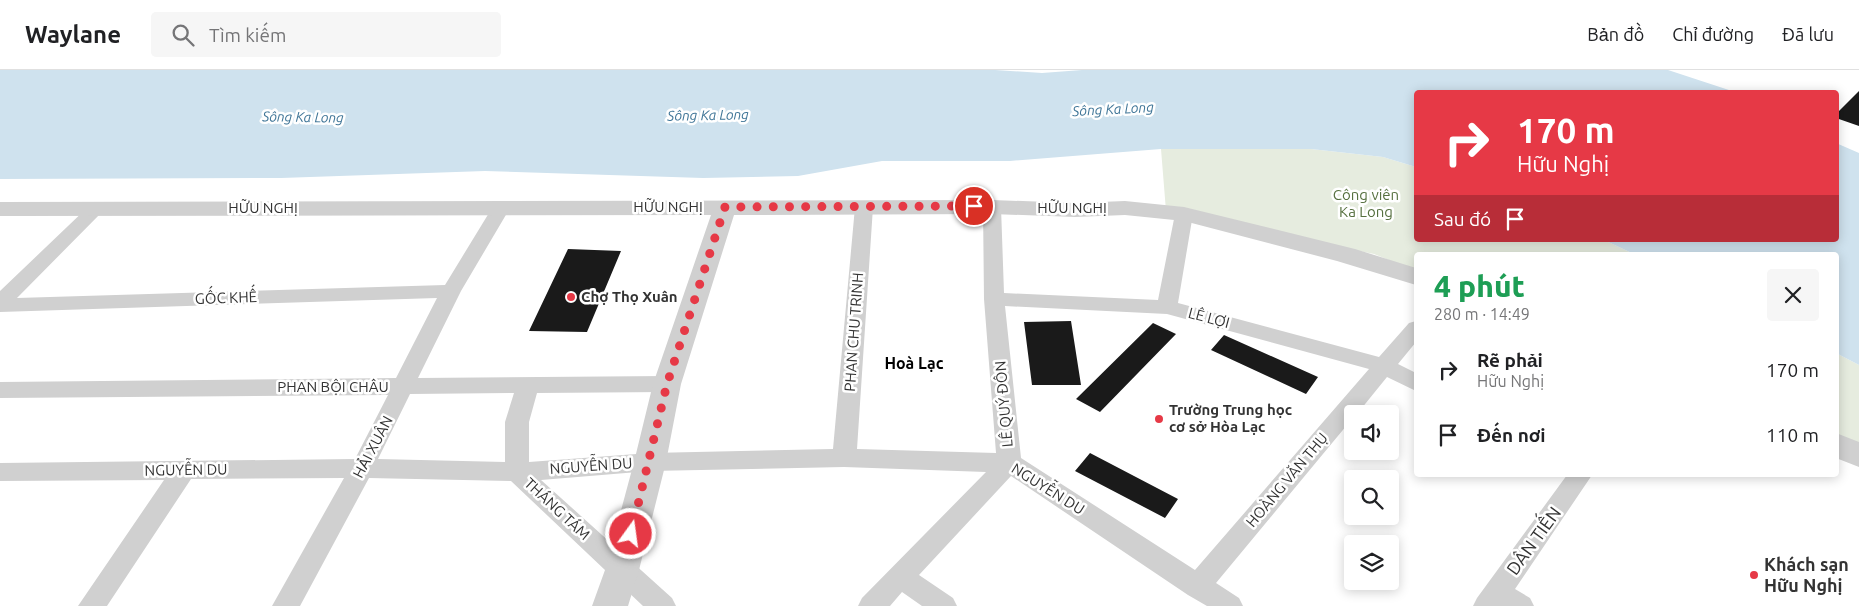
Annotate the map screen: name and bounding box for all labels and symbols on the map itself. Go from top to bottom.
water label: Sông Ka Long [1071,99,1155,119]
water label: Sông Ka Long [666,106,749,124]
water label: Sông Ka Long [261,108,344,126]
pin [953,185,995,227]
park label: Công viên Ka Long [1333,186,1399,220]
street label: HỮU NGHỊ [633,197,703,215]
street label: HỮU NGHỊ [228,198,298,216]
street label: HỮU NGHỊ [1037,198,1107,216]
street label: PHAN CHU TRINH [841,272,866,392]
street label: GỐC KHẾ [194,284,257,307]
place label: Chợ Thọ Xuân [581,288,678,305]
marker: Chợ Thọ Xuân [565,291,577,303]
street label: LÊ LỢI [1187,304,1232,331]
district label: Hoà Lạc [884,354,944,372]
street label: LÊ QUÝ ĐÔN [991,360,1016,448]
street label: PHAN BỘI CHÂU [277,378,389,395]
place label: Trường Trung học cơ sở Hòa Lạc [1169,401,1292,435]
street label: HẢI XUÂN [349,413,396,481]
marker: Trường Trung học cơ sở Hòa Lạc [1153,413,1165,425]
street label: HOÀNG VĂN THỤ [1242,429,1331,530]
street label: NGUYỄN DU [549,450,633,477]
street label: NGUYỄN DU [144,456,228,479]
street label: NGUYỄN DU [1009,456,1090,518]
street label: THÁNG TÁM [521,474,593,543]
street label: DÂN TIẾN [1498,500,1564,578]
position arrow [604,507,656,559]
place label: Khách sạn Hữu Nghị [1764,554,1849,595]
marker: Khách sạn Hữu Nghị [1748,569,1760,581]

